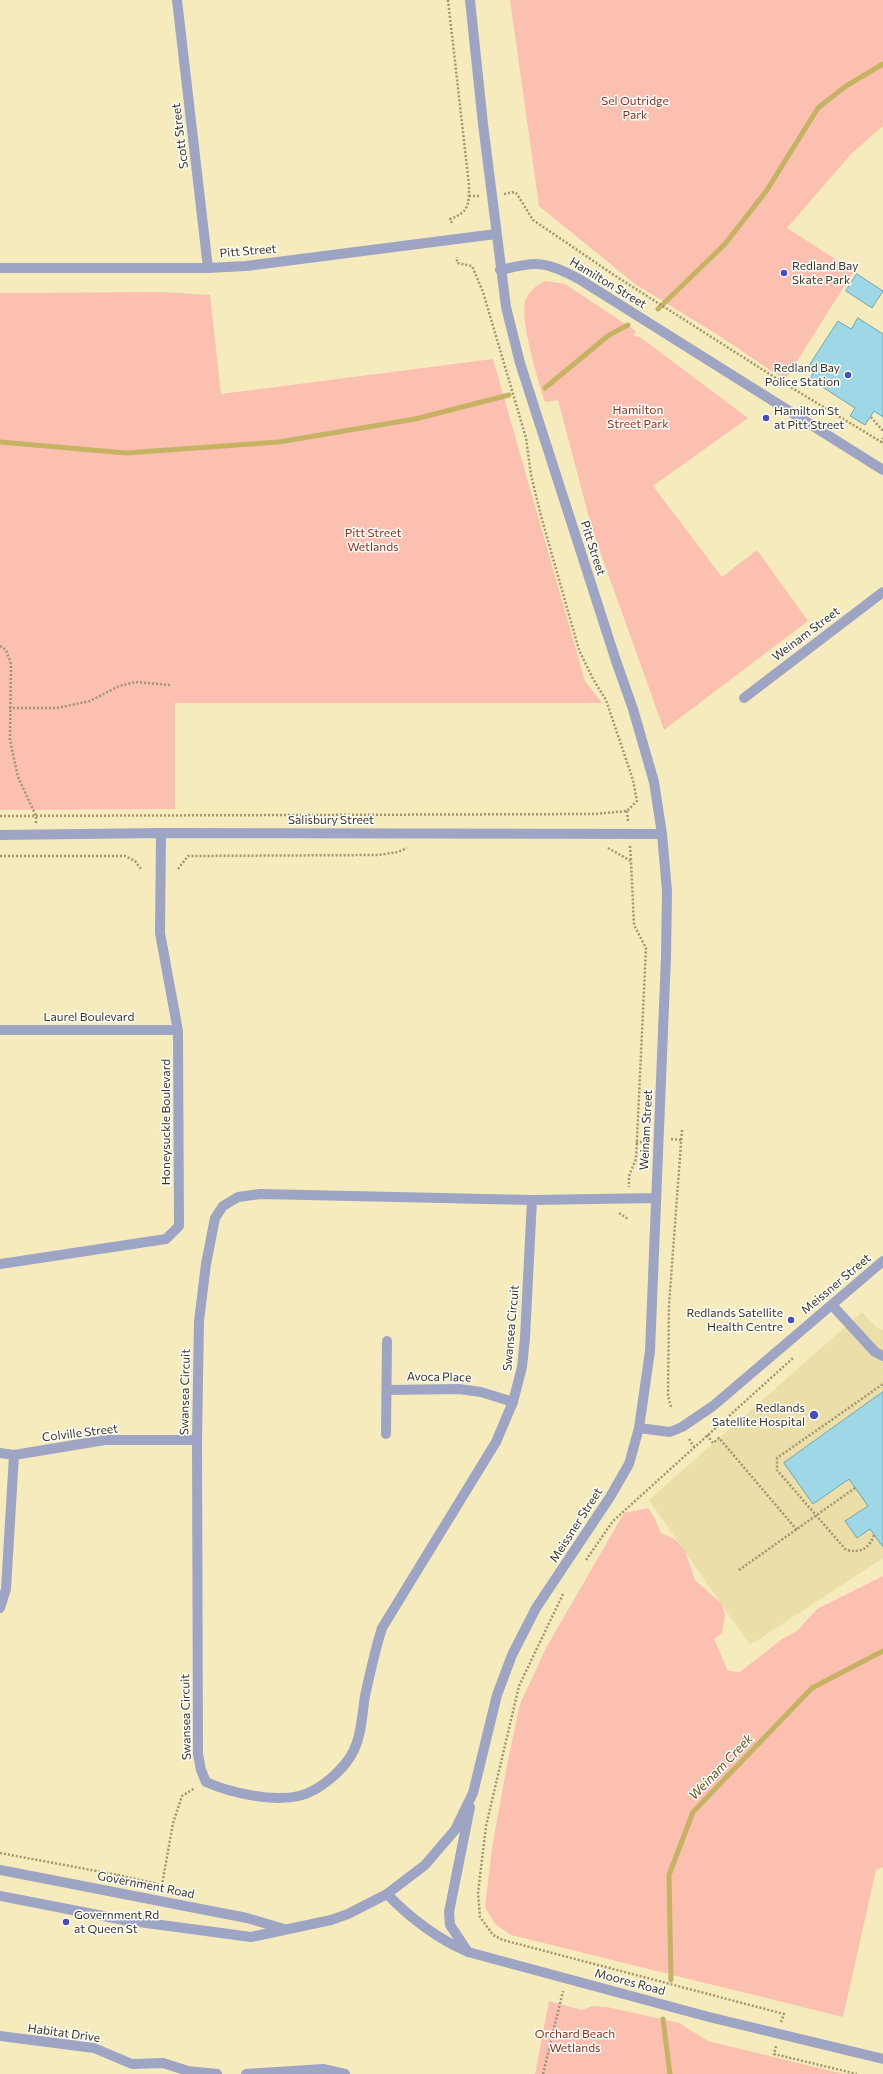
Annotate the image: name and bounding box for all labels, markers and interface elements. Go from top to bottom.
park label: Sel Outridge Park [601,94,669,122]
street label: Scott Street [169,102,191,170]
street label: Pitt Street [219,241,277,261]
street label: Hamilton Street [567,254,649,312]
place label: Redland Bay Skate Park [792,259,858,287]
marker: Redland Bay Skate Park [779,268,789,278]
place label: Redland Bay Police Station [765,361,840,389]
marker: Redland Bay Police Station [843,370,853,380]
park label: Hamilton Street Park [607,403,669,431]
place label: Hamilton St at Pitt Street [774,404,844,432]
marker: Hamilton St at Pitt Street [761,413,771,423]
street label: Pitt Street [577,519,609,577]
park label: Pitt Street Wetlands [345,526,401,554]
street label: Weinam Street [769,604,843,664]
street label: Salisbury Street [288,813,374,827]
street label: Laurel Boulevard [44,1010,134,1024]
street label: Honeysuckle Boulevard [159,1059,173,1185]
street label: Weinam Street [637,1089,655,1171]
street label: Meissner Street [798,1251,874,1317]
street label: Swansea Circuit [500,1284,522,1372]
place label: Redlands Satellite Health Centre [686,1306,783,1334]
marker: Redlands Satellite Health Centre [786,1315,796,1325]
street label: Swansea Circuit [177,1349,193,1435]
street label: Avoca Place [407,1369,471,1385]
place label: Redlands Satellite Hospital [712,1401,805,1429]
marker: Redlands Satellite Hospital [808,1409,820,1421]
street label: Colville Street [41,1421,119,1445]
street label: Meissner Street [547,1485,605,1565]
street label: Swansea Circuit [178,1674,194,1760]
water label: Weinam Creek [686,1731,756,1803]
street label: Government Road [96,1869,196,1901]
place label: Government Rd at Queen St [74,1908,159,1936]
marker: Government Rd at Queen St [61,1917,71,1927]
street label: Moores Road [593,1966,667,1998]
street label: Habitat Drive [27,2021,101,2045]
park label: Orchard Beach Wetlands [535,2027,615,2055]

